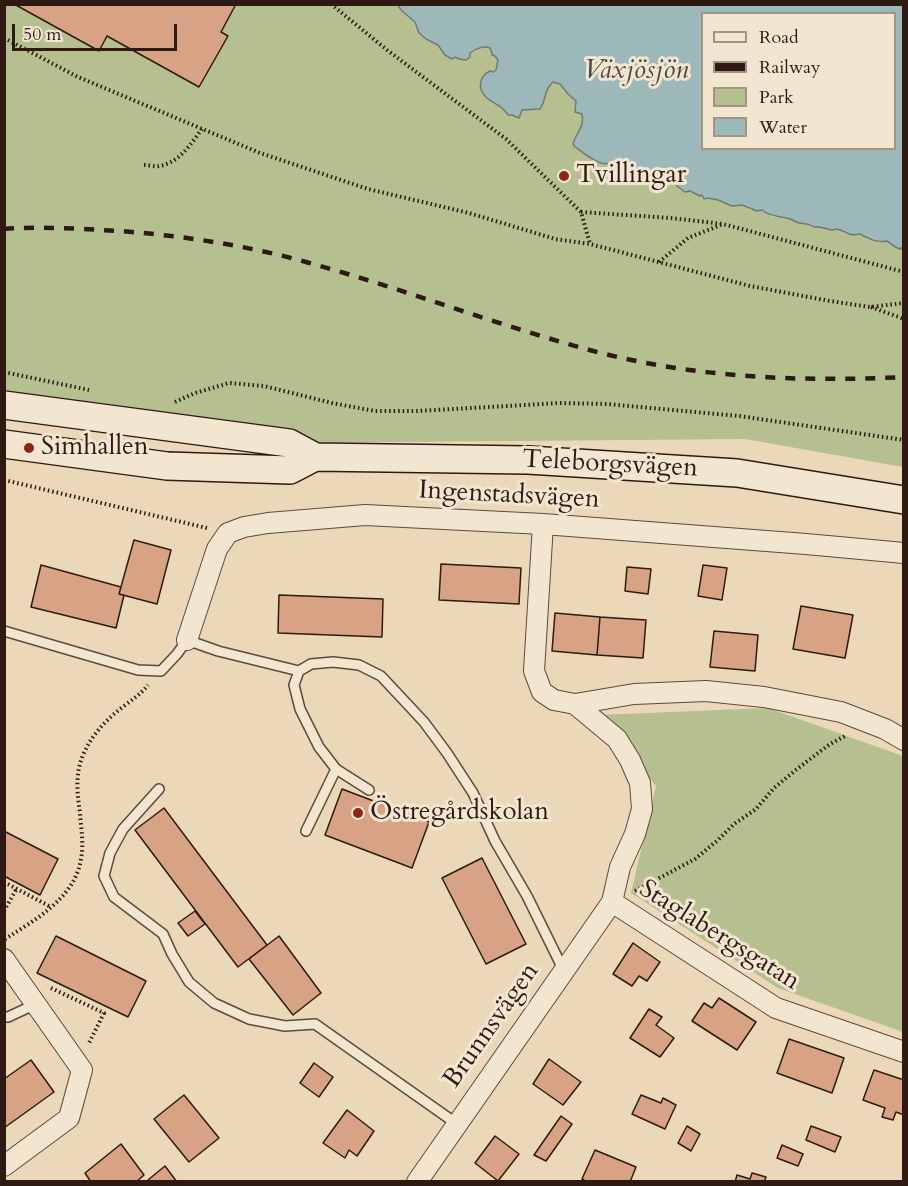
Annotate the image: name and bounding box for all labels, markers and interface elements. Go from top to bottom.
scale bar [15,12,180,50]
legend [701,12,896,150]
text: 50 m [23,22,62,47]
text: Road [759,25,799,50]
text: Railway [759,55,821,80]
water label: Växjösjön [584,56,688,88]
text: Park [759,85,794,110]
text: Water [759,115,807,140]
place label: Tvillingar [576,160,686,192]
marker: Tvillingar [557,169,571,183]
place label: Simhallen [41,432,149,464]
marker: Simhallen [22,441,36,455]
street label: Teleborgsvägen [521,445,699,485]
street label: Ingenstadsvägen [418,476,600,516]
place label: Östregårdskolan [370,797,549,829]
marker: Östregårdskolan [351,806,365,820]
street label: Staglabergsgatan [633,874,805,998]
street label: Brunnsvägen [438,957,546,1095]

